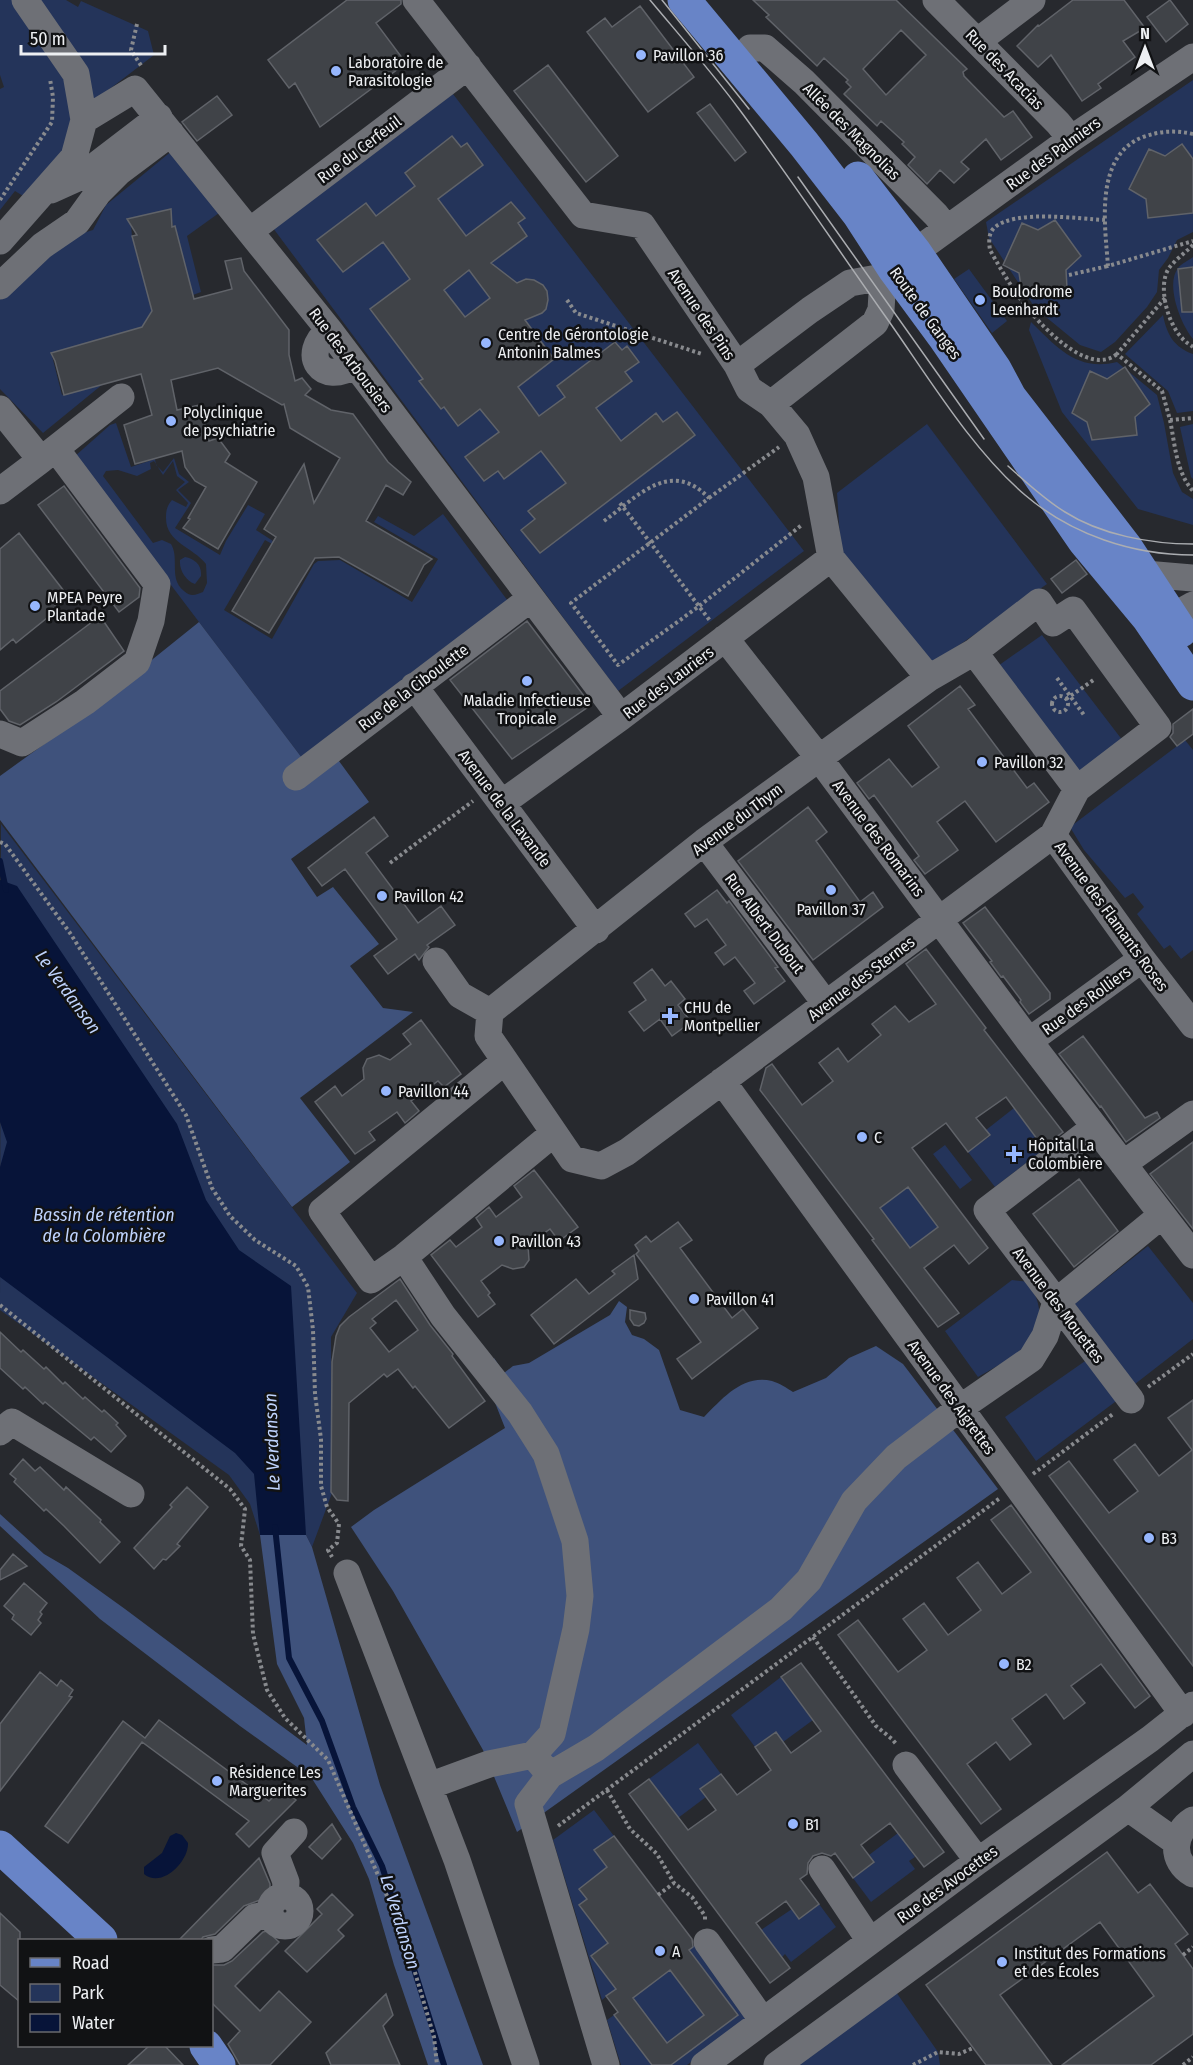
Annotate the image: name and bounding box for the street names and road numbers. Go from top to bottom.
street label: Rue des Acacias [962,25,1048,114]
street label: Allée des Magnolias [799,79,904,184]
street label: Rue du Cerfeuil [314,112,405,187]
street label: Rue des Palmiers [1003,113,1104,194]
street label: Route de Ganges [886,263,966,363]
street label: Avenue des Pins [664,265,739,364]
street label: Rue des Arbousiers [305,304,396,416]
street label: Rue de la Ciboulette [355,640,472,735]
street label: Rue des Lauriers [619,642,718,723]
street label: Avenue de la Lavande [454,746,555,871]
street label: Avenue des Romarins [829,776,929,900]
street label: Avenue du Thym [689,779,786,859]
street label: Avenue des Flamants Roses [1051,838,1172,995]
street label: Rue Albert Dubout [721,869,809,978]
street label: Avenue des Sternes [804,932,918,1025]
street label: Rue des Rolliers [1038,962,1135,1039]
street label: Avenue des Mouettes [1009,1244,1108,1367]
street label: Avenue des Aigrettes [904,1336,1000,1458]
street label: Rue des Avocettes [894,1842,1001,1927]

